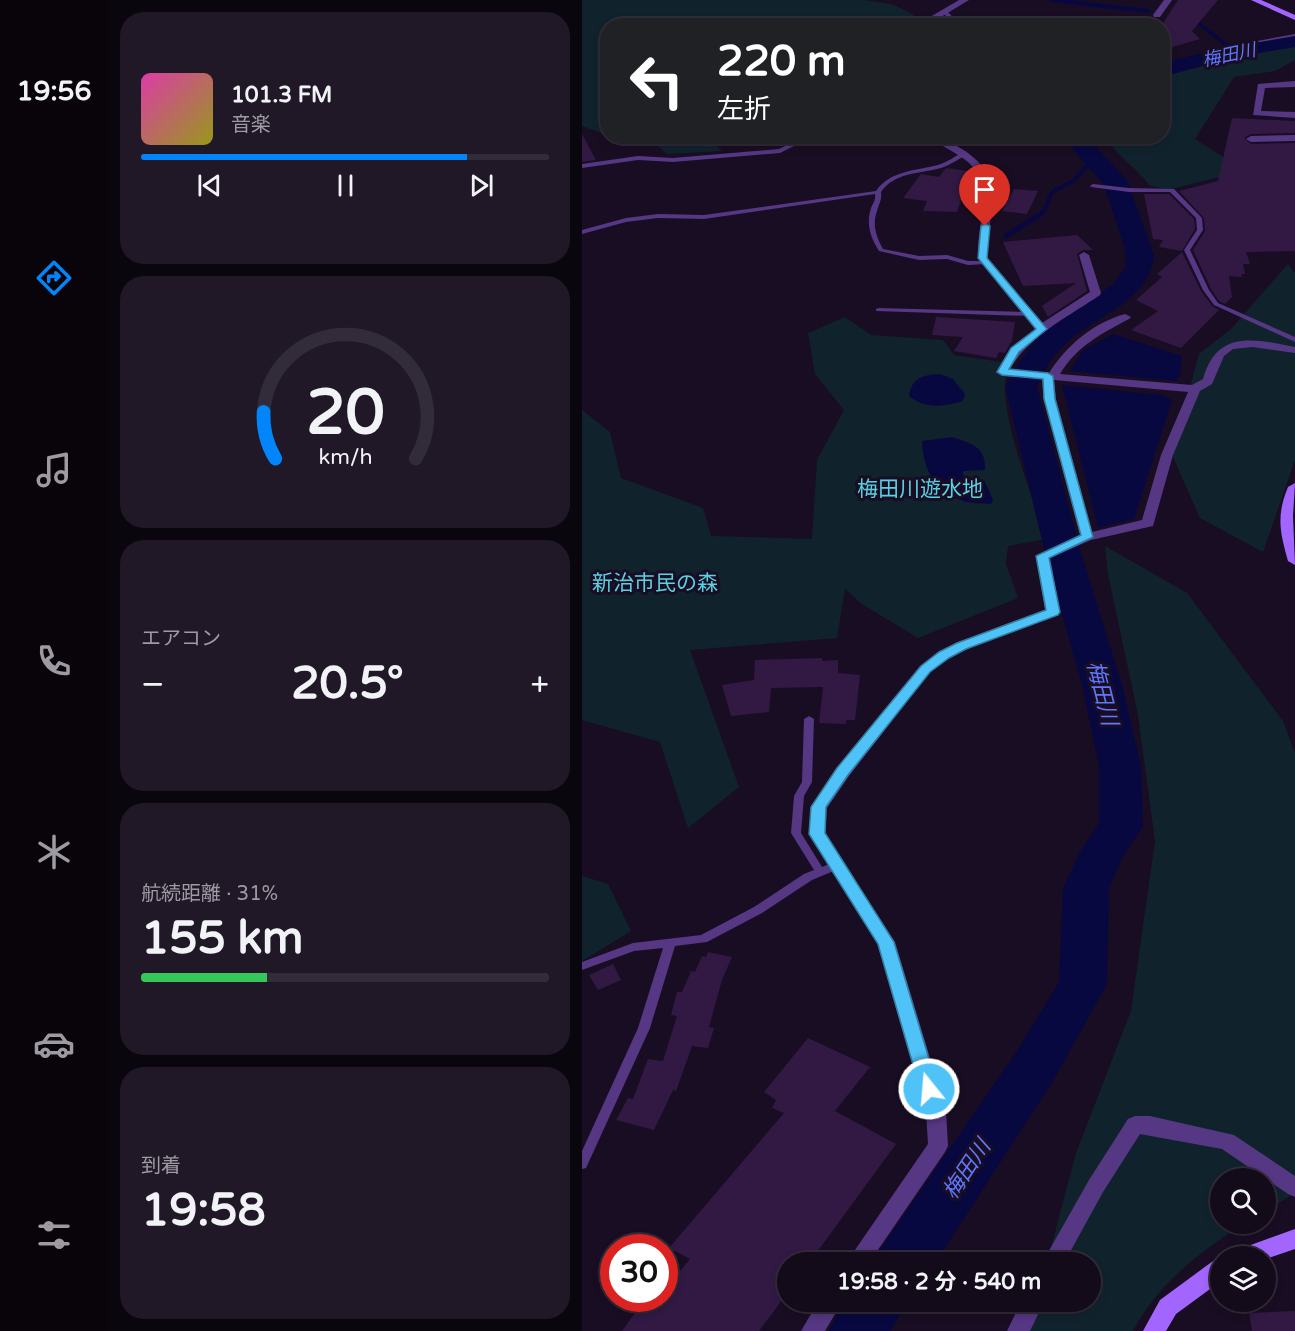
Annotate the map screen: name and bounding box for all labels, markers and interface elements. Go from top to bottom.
text: 220 m [717,36,846,87]
water label: 梅田川 [1200,38,1260,71]
icon: left [618,42,696,120]
text: 19:56 [17,75,91,108]
text: 101.3 FM [231,82,332,108]
text: 左折 [717,93,771,126]
text: 音楽 [231,113,271,137]
pin [959,164,1010,226]
icon: previous [193,169,226,202]
icon: pause [329,169,362,202]
icon: next [465,169,498,202]
icon: arrive [968,173,1001,206]
icon: directions [33,257,75,299]
text: 20 [306,376,384,451]
text: km/h [318,444,372,470]
icon: music [33,449,75,491]
park label: 梅田川遊水地 [857,477,983,502]
park label: 新治市民の森 [592,571,718,596]
text: エアコン [141,627,221,651]
icon: phone [33,640,75,682]
text: 20.5° [291,657,404,711]
water label: 梅田川 [1081,658,1123,730]
text: − [141,665,165,704]
text: + [530,665,549,704]
icon: climate [33,831,75,873]
text: 航続距離 · 31% [141,882,278,906]
text: 155 km [141,912,303,966]
icon: car [33,1023,75,1065]
position arrow [897,1057,961,1121]
water label: 梅田川 [938,1133,997,1204]
text: 到着 [141,1154,181,1178]
map controls [1210,1168,1276,1312]
button: search [1210,1168,1276,1234]
text: 19:58 [141,1184,266,1238]
icon: filters [33,1214,75,1256]
speed limit sign: 30 [600,1234,678,1312]
button: layers [1210,1246,1276,1312]
text: 19:58 · 2 分 · 540 m [837,1269,1041,1295]

